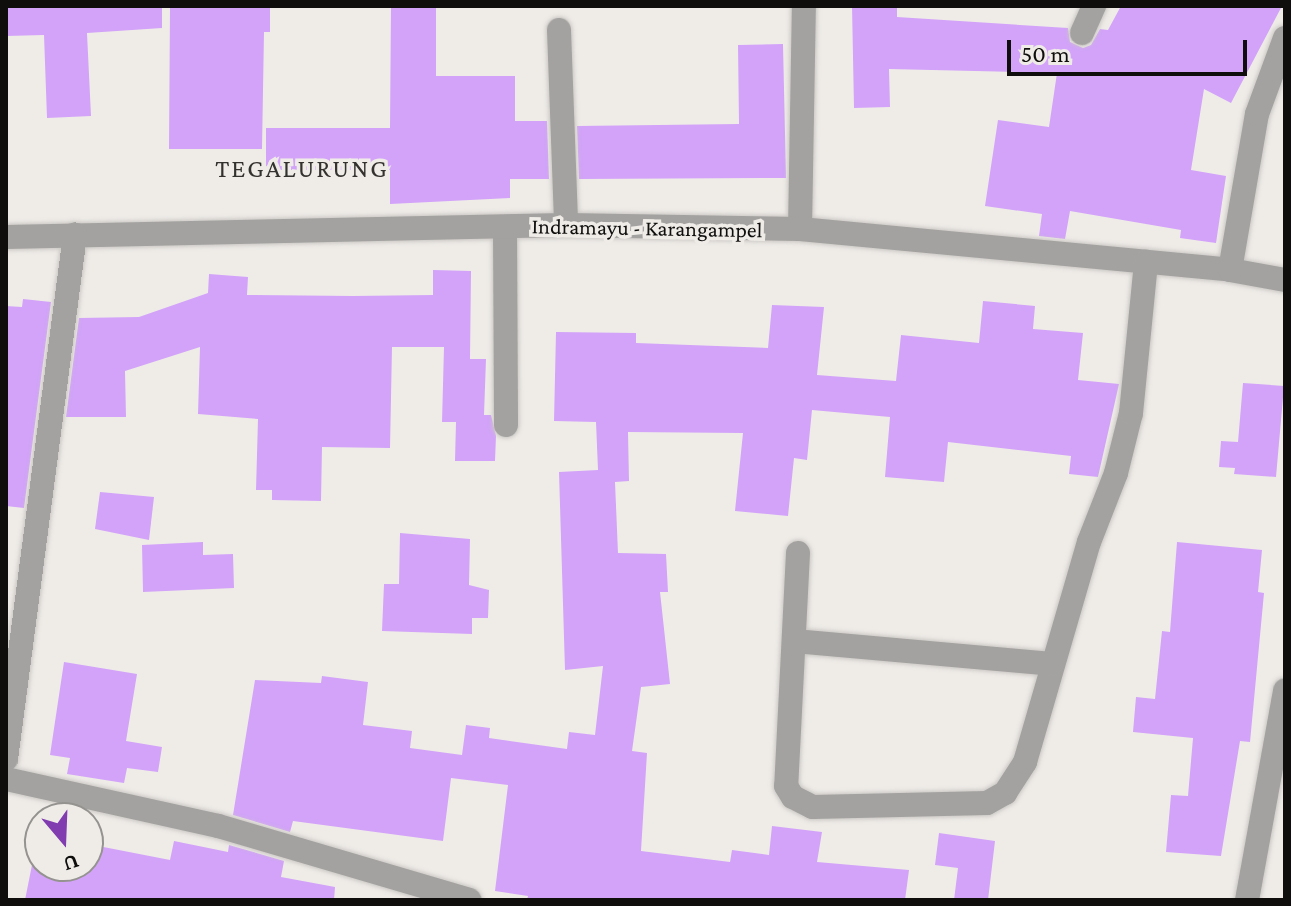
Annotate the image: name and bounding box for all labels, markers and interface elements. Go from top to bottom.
scale bar [1011,24,1251,74]
text: 50 m [1021,40,1070,67]
district label: TEGALURUNG [215,153,389,185]
street label: Indramayu - Karangampel [531,213,763,243]
north arrow [24,802,104,882]
text: U [60,849,83,878]

